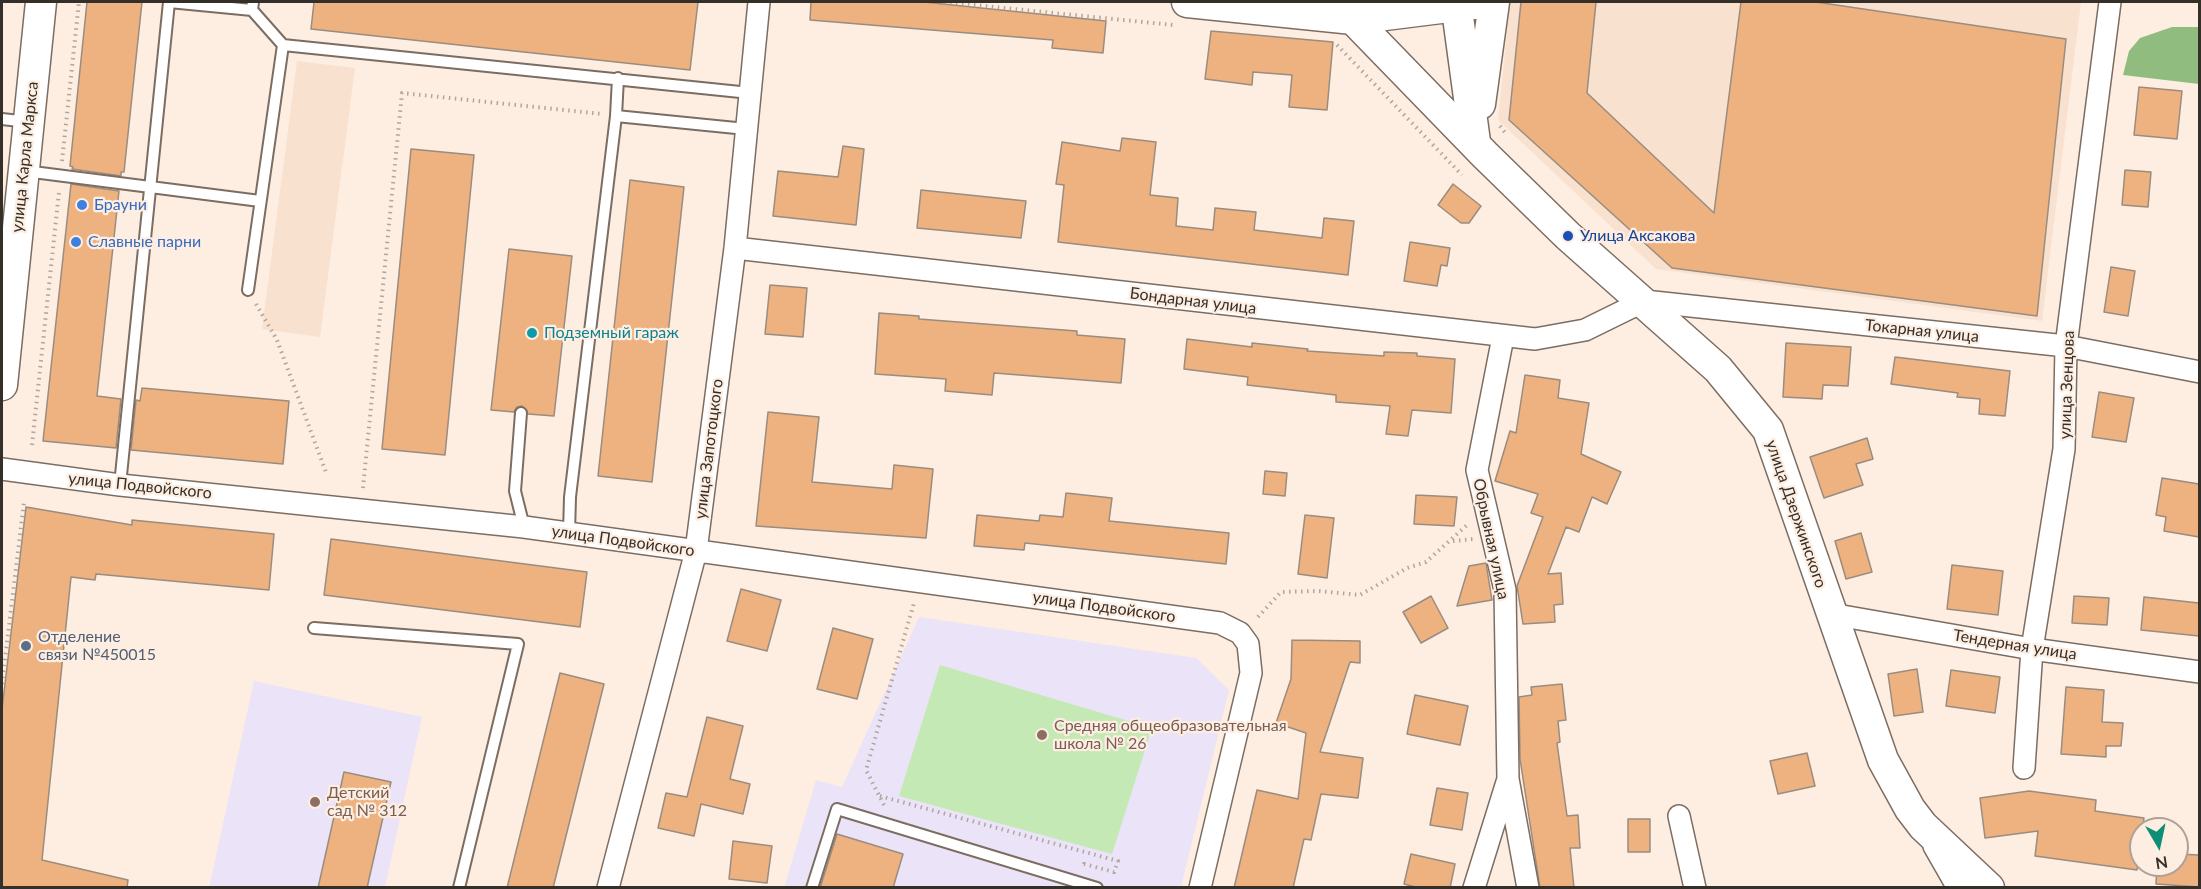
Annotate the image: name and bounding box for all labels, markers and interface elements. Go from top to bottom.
street label: улица Карла Маркса [8,81,42,233]
place label: Брауни [94,195,147,215]
marker: Брауни [75,198,89,212]
place label: Улица Аксакова [1580,226,1695,246]
marker: Улица Аксакова [1561,229,1575,243]
place label: Славные парни [88,232,201,252]
marker: Славные парни [69,235,83,249]
street label: Бондарная улица [1129,284,1257,318]
street label: Токарная улица [1864,315,1980,347]
place label: Подземный гараж [544,323,679,343]
marker: Подземный гараж [525,326,539,340]
street label: улица Зенцова [2056,330,2078,440]
street label: улица Запотоцкого [691,378,727,520]
street label: улица Дзержинского [1762,437,1830,591]
street label: улица Подвойского [67,469,213,503]
street label: Обрывная улица [1469,477,1513,601]
street label: улица Подвойского [550,521,696,561]
street label: улица Подвойского [1031,587,1177,627]
street label: Тендерная улица [1952,626,2078,664]
place label: Отделение связи №450015 [38,627,156,665]
marker: Отделение связи №450015 [19,639,33,653]
place label: Средняя общеобразовательная школа № 26 [1054,716,1287,754]
marker: Средняя общеобразовательная школа № 26 [1035,728,1049,742]
place label: Детский сад № 312 [327,783,407,821]
marker: Детский сад № 312 [308,795,322,809]
north arrow [2129,817,2189,877]
text: N [2154,853,2169,874]

